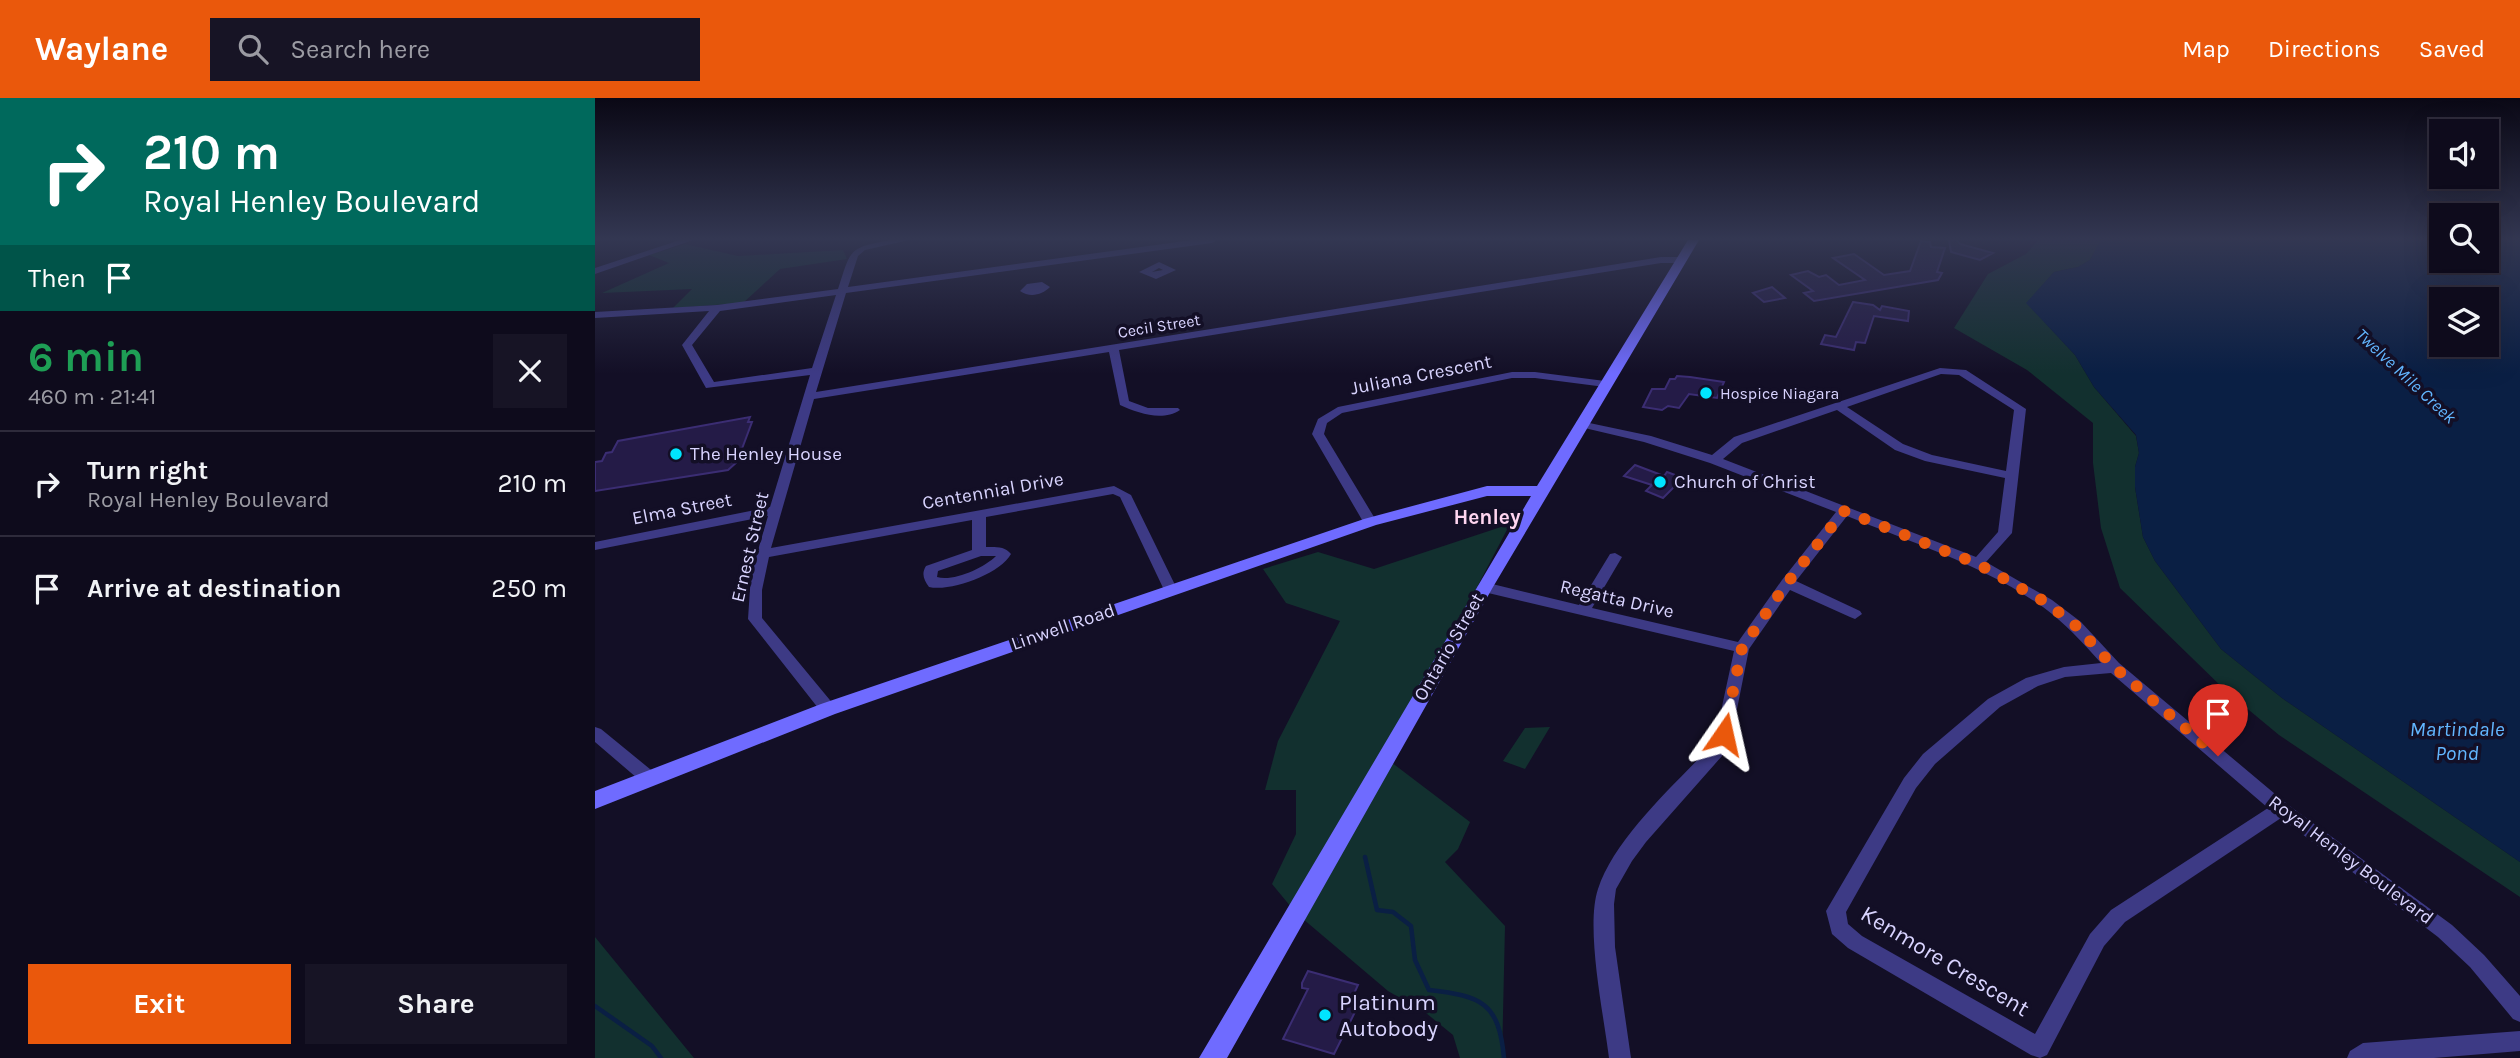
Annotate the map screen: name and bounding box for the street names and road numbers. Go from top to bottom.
street label: Cecil Street [1116,310,1202,342]
street label: Juliana Crescent [1348,351,1494,399]
street label: Centennial Drive [921,468,1065,514]
street label: Elma Street [630,489,734,529]
street label: Ernest Street [727,490,773,604]
street label: Regatta Drive [1558,575,1676,623]
street label: Ontario Street [1409,589,1489,705]
street label: Linwell Road [1008,599,1118,655]
street label: Royal Henley Boulevard [2264,791,2438,929]
street label: Kenmore Crescent [1856,900,2034,1022]

